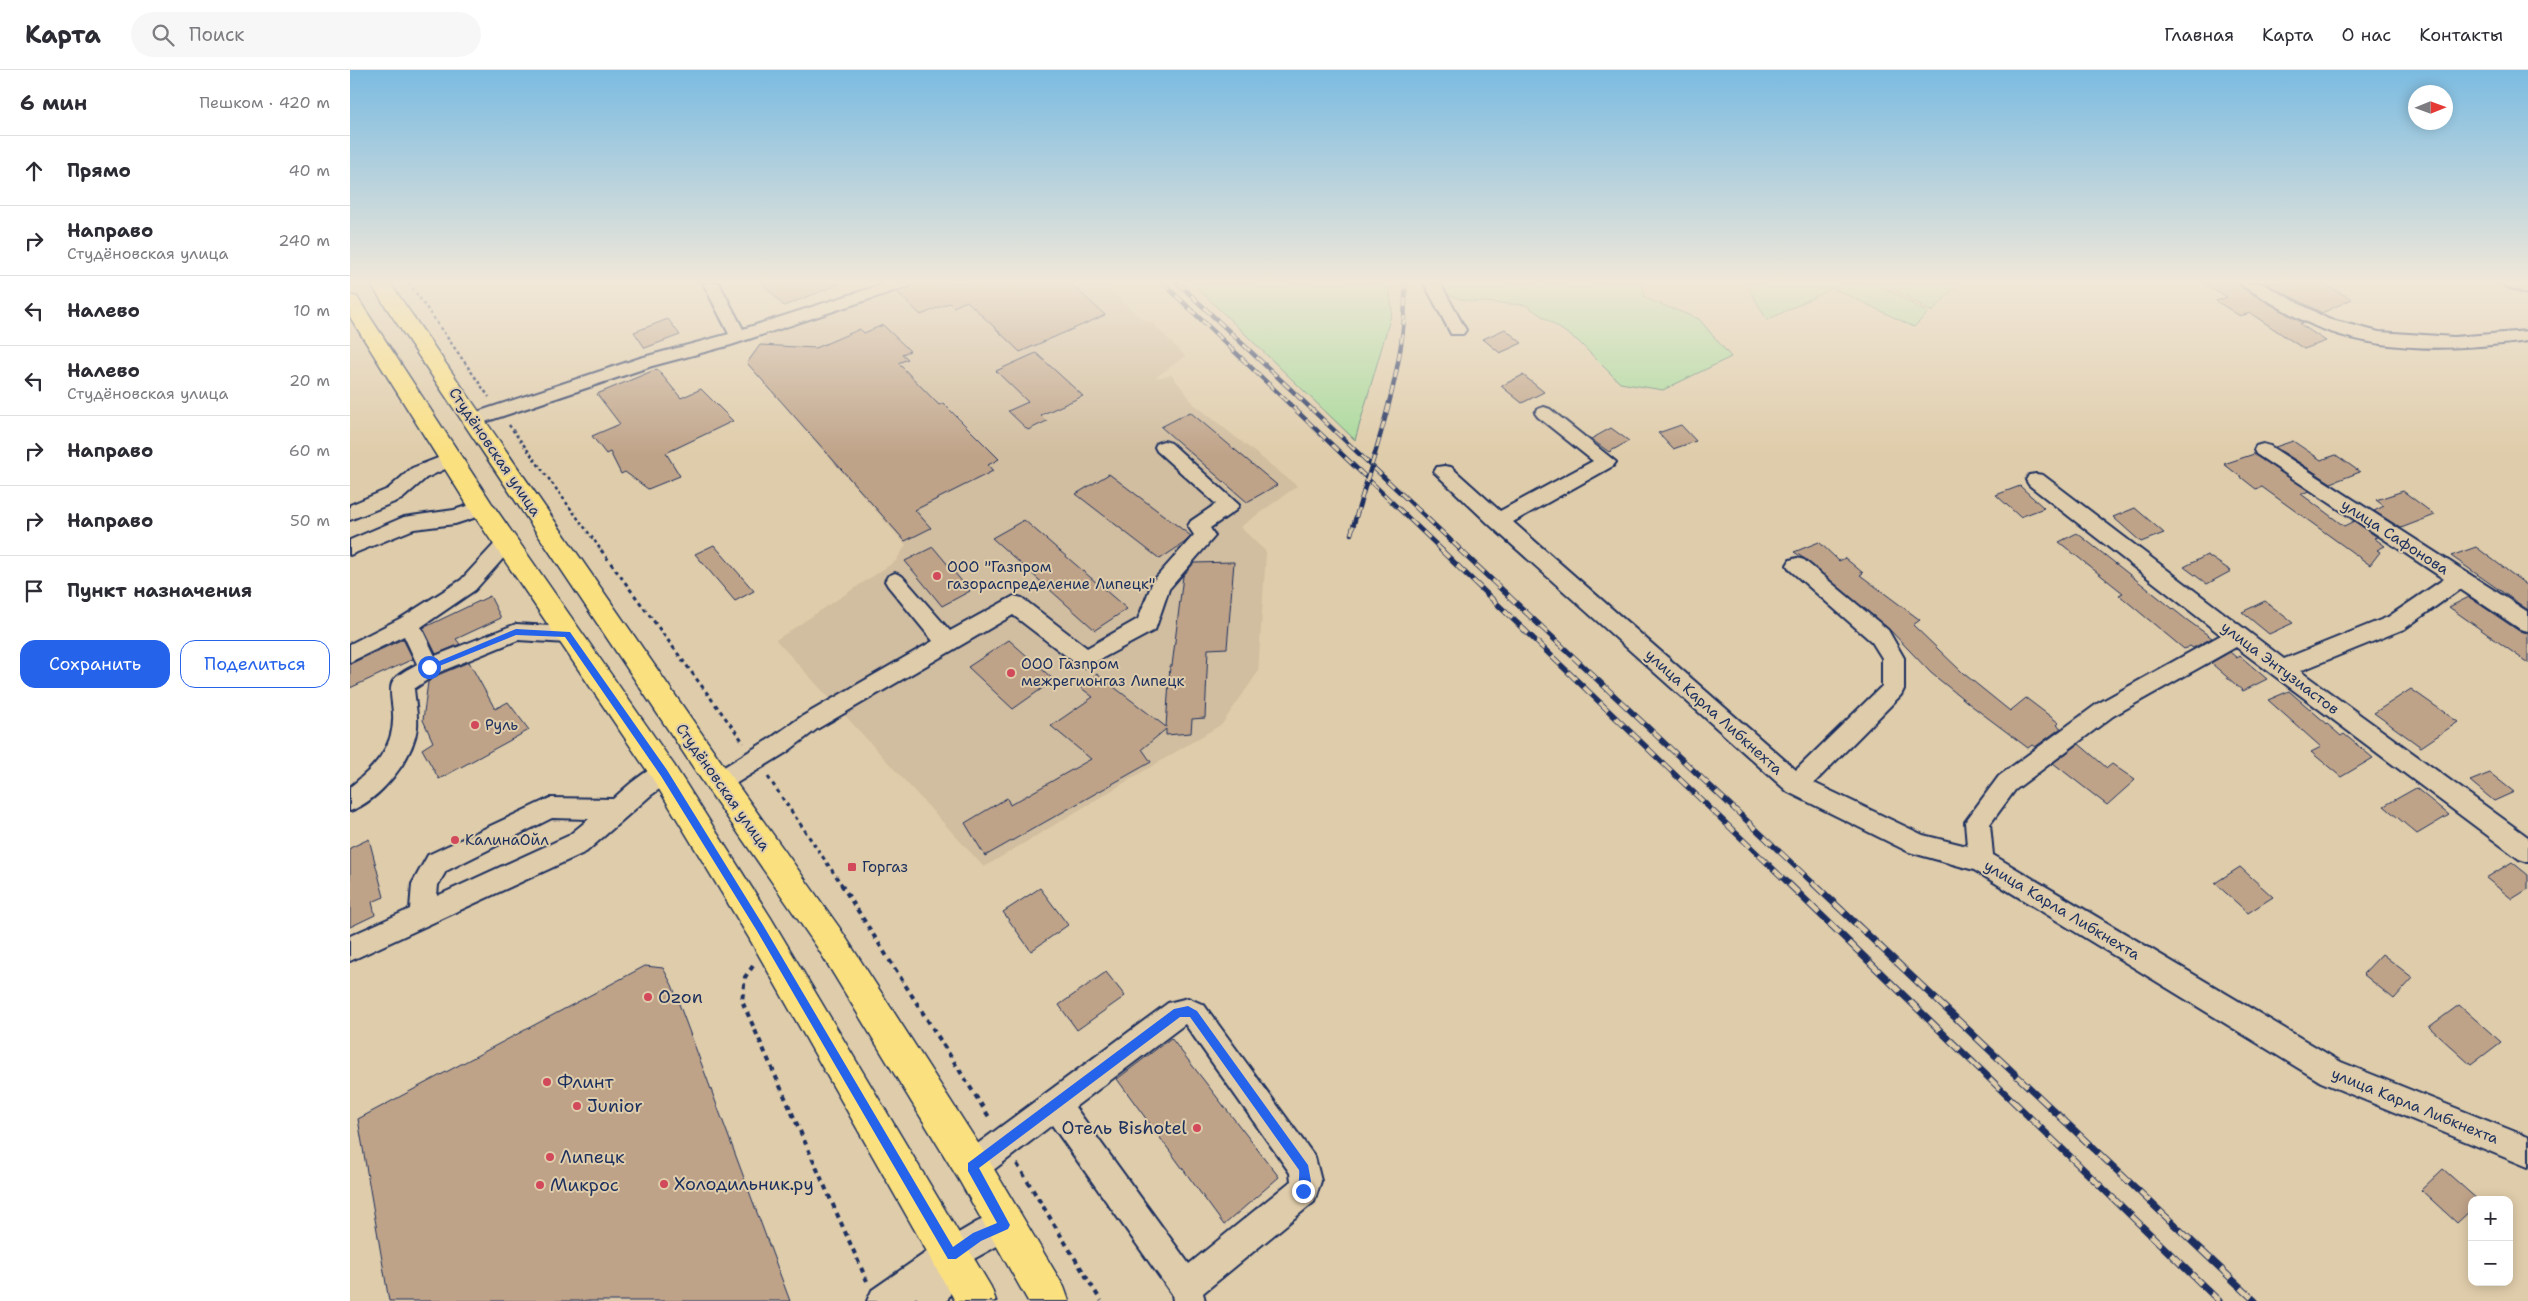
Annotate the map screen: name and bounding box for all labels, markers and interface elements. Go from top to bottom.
search box [131,12,481,57]
text: Карта [25,19,101,51]
icon: search [149,21,177,49]
text: Поиск [189,22,244,47]
text: Главная [2164,23,2234,47]
text: Карта [2262,23,2314,47]
text: О нас [2342,23,2391,47]
text: Контакты [2419,23,2503,47]
north arrow [2408,85,2453,130]
text: 6 мин [20,89,87,117]
text: Пешком · 420 m [200,92,330,113]
icon: ahead [20,157,48,185]
text: Прямо [67,158,131,183]
text: 40 m [288,160,330,181]
text: Направо [67,218,153,243]
icon: right [20,227,48,255]
text: 240 m [278,230,330,251]
text: Студёновская улица [67,243,228,264]
icon: left [20,297,48,325]
text: Налево [67,298,140,323]
text: 10 m [293,300,330,321]
text: Налево [67,358,140,383]
icon: left [20,367,48,395]
text: 20 m [289,370,330,391]
text: Студёновская улица [67,383,228,404]
street label: Студёновская улица [444,384,546,521]
icon: right [20,437,48,465]
text: Направо [67,438,153,463]
text: 60 m [289,440,330,461]
street label: улица Сафонова [2337,495,2453,580]
icon: right [20,507,48,535]
text: Направо [67,508,153,533]
text: 50 m [290,510,330,531]
place label: ООО "Газпром газораспределение Липецк" [947,557,1155,594]
marker: ООО "Газпром газораспределение Липецк" [931,570,943,582]
icon: arrive [20,577,48,605]
text: Пункт назначения [67,578,252,603]
street label: улица Энтузиастов [2217,617,2343,719]
button: Сохранить [20,640,170,688]
button: Поделиться [180,640,330,688]
street label: улица Карла Либкнехта [1641,645,1788,780]
place label: ООО Газпром межрегионгаз Липецк [1021,654,1184,691]
route start [418,656,441,679]
marker: ООО Газпром межрегионгаз Липецк [1005,667,1017,679]
place label: Руль [485,715,518,735]
marker: Руль [469,719,481,731]
street label: Студёновская улица [671,719,775,855]
place label: КалинаОйл [465,830,549,850]
marker: КалинаОйл [449,834,461,846]
street label: улица Карла Либкнехта [1980,855,2144,965]
place label: Горгаз [862,857,908,877]
marker: Горгаз [846,861,858,873]
place label: Ozon [658,985,703,1009]
marker: Ozon [642,991,654,1003]
street label: улица Карла Либкнехта [2328,1063,2502,1149]
place label: Флинт [557,1070,614,1094]
marker: Флинт [541,1076,553,1088]
place label: Junior [587,1094,643,1118]
marker: Junior [571,1100,583,1112]
place label: Отель Bishotel [1062,1116,1188,1140]
marker: Отель Bishotel [1191,1122,1203,1134]
place label: Липецк [560,1145,625,1169]
marker: Липецк [544,1151,556,1163]
place label: Холодильник.ру [674,1172,814,1196]
place label: Микрос [550,1173,619,1197]
marker: Холодильник.ру [658,1178,670,1190]
marker: Микрос [534,1179,546,1191]
route end [1292,1180,1315,1203]
map controls [2468,1196,2513,1286]
button: + [2468,1196,2513,1241]
button: − [2468,1241,2513,1286]

